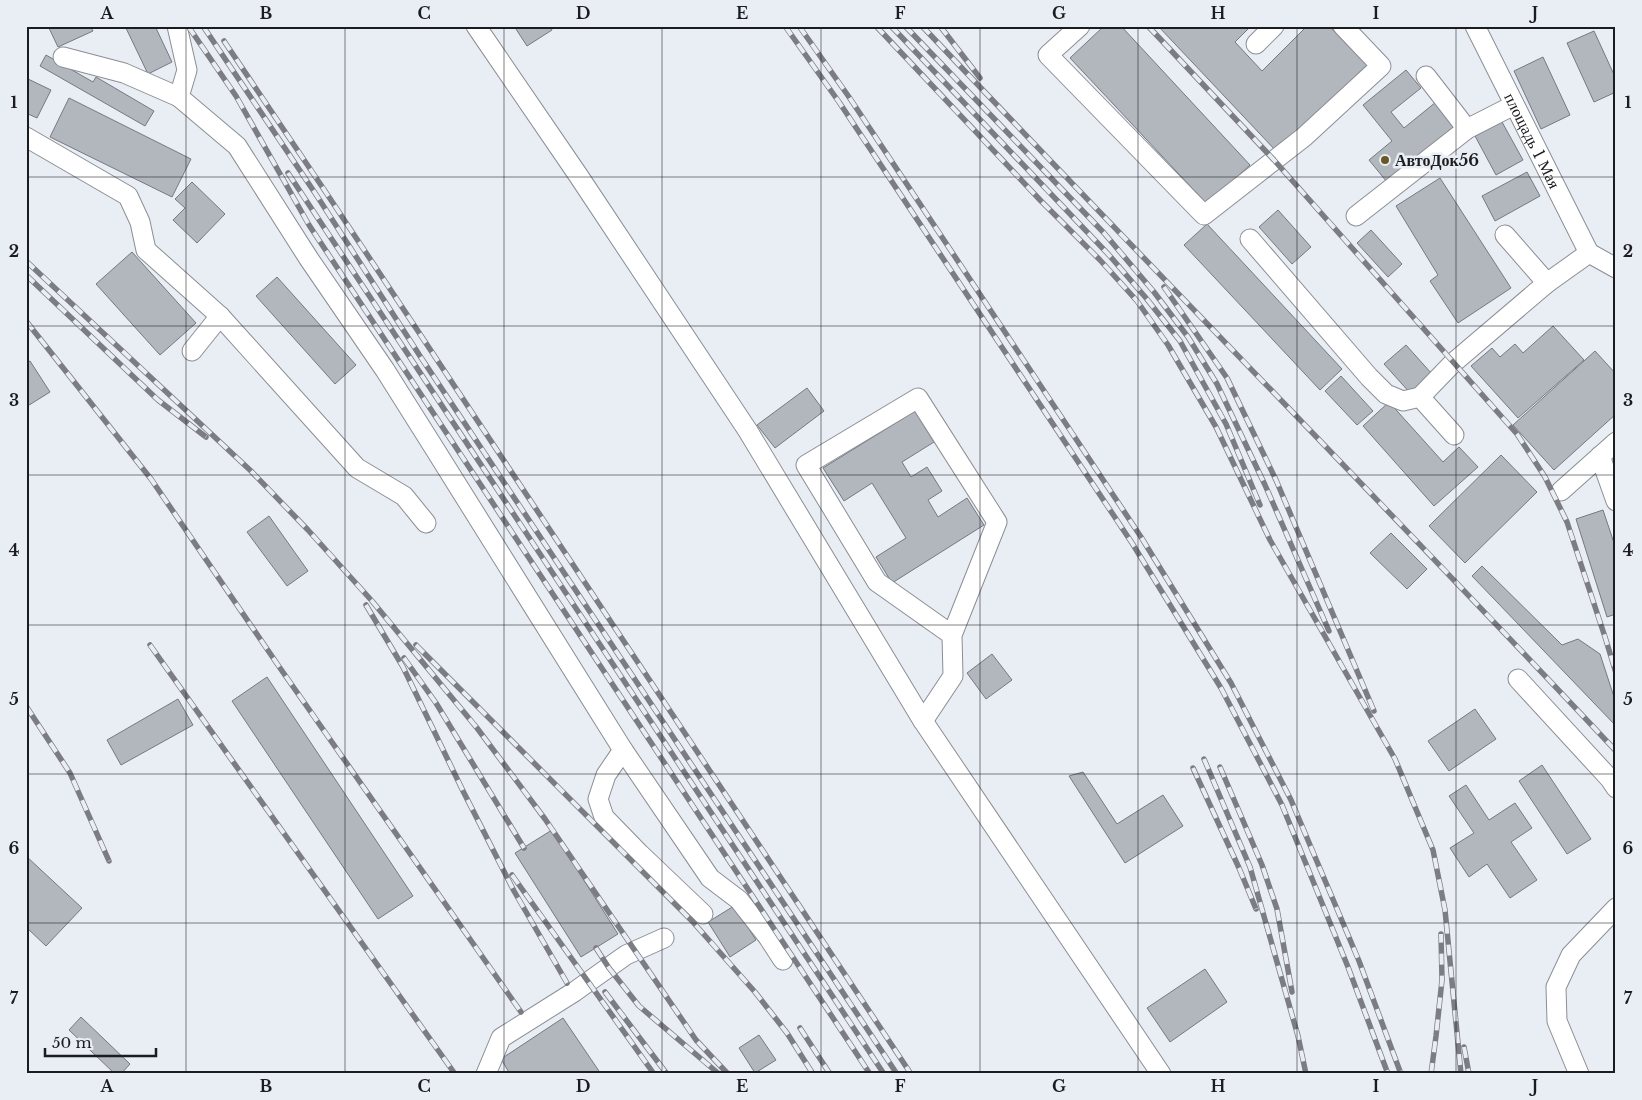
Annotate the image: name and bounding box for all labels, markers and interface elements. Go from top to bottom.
text: A [100,3,115,23]
text: B [260,3,273,23]
text: C [417,3,431,23]
text: D [576,3,590,23]
text: E [736,3,748,23]
text: F [894,3,906,23]
text: G [1052,3,1066,23]
text: H [1210,3,1226,23]
text: I [1373,3,1380,23]
text: J [1529,3,1538,23]
street label: площадь 1 Мая [1500,89,1565,192]
text: 1 [11,92,18,112]
text: 1 [1625,92,1632,112]
place label: АвтоДок56 [1395,150,1479,170]
marker: АвтоДок56 [1379,154,1391,166]
text: 2 [9,241,19,261]
text: 2 [1623,241,1633,261]
text: 3 [9,390,19,410]
text: 3 [1623,390,1633,410]
text: 4 [9,540,19,560]
text: 4 [1623,540,1633,560]
text: 5 [9,689,19,709]
text: 5 [1623,689,1633,709]
text: 6 [9,838,20,858]
text: 6 [1623,838,1634,858]
text: 7 [10,988,19,1008]
text: 7 [1624,988,1633,1008]
scale bar [45,1025,156,1057]
text: 50 m [52,1033,92,1052]
text: A [100,1076,115,1096]
text: B [260,1076,273,1096]
text: C [417,1076,431,1096]
text: D [576,1076,590,1096]
text: E [736,1076,748,1096]
text: F [894,1076,906,1096]
text: G [1052,1076,1066,1096]
text: H [1210,1076,1226,1096]
text: I [1373,1076,1380,1096]
text: J [1529,1076,1538,1096]

